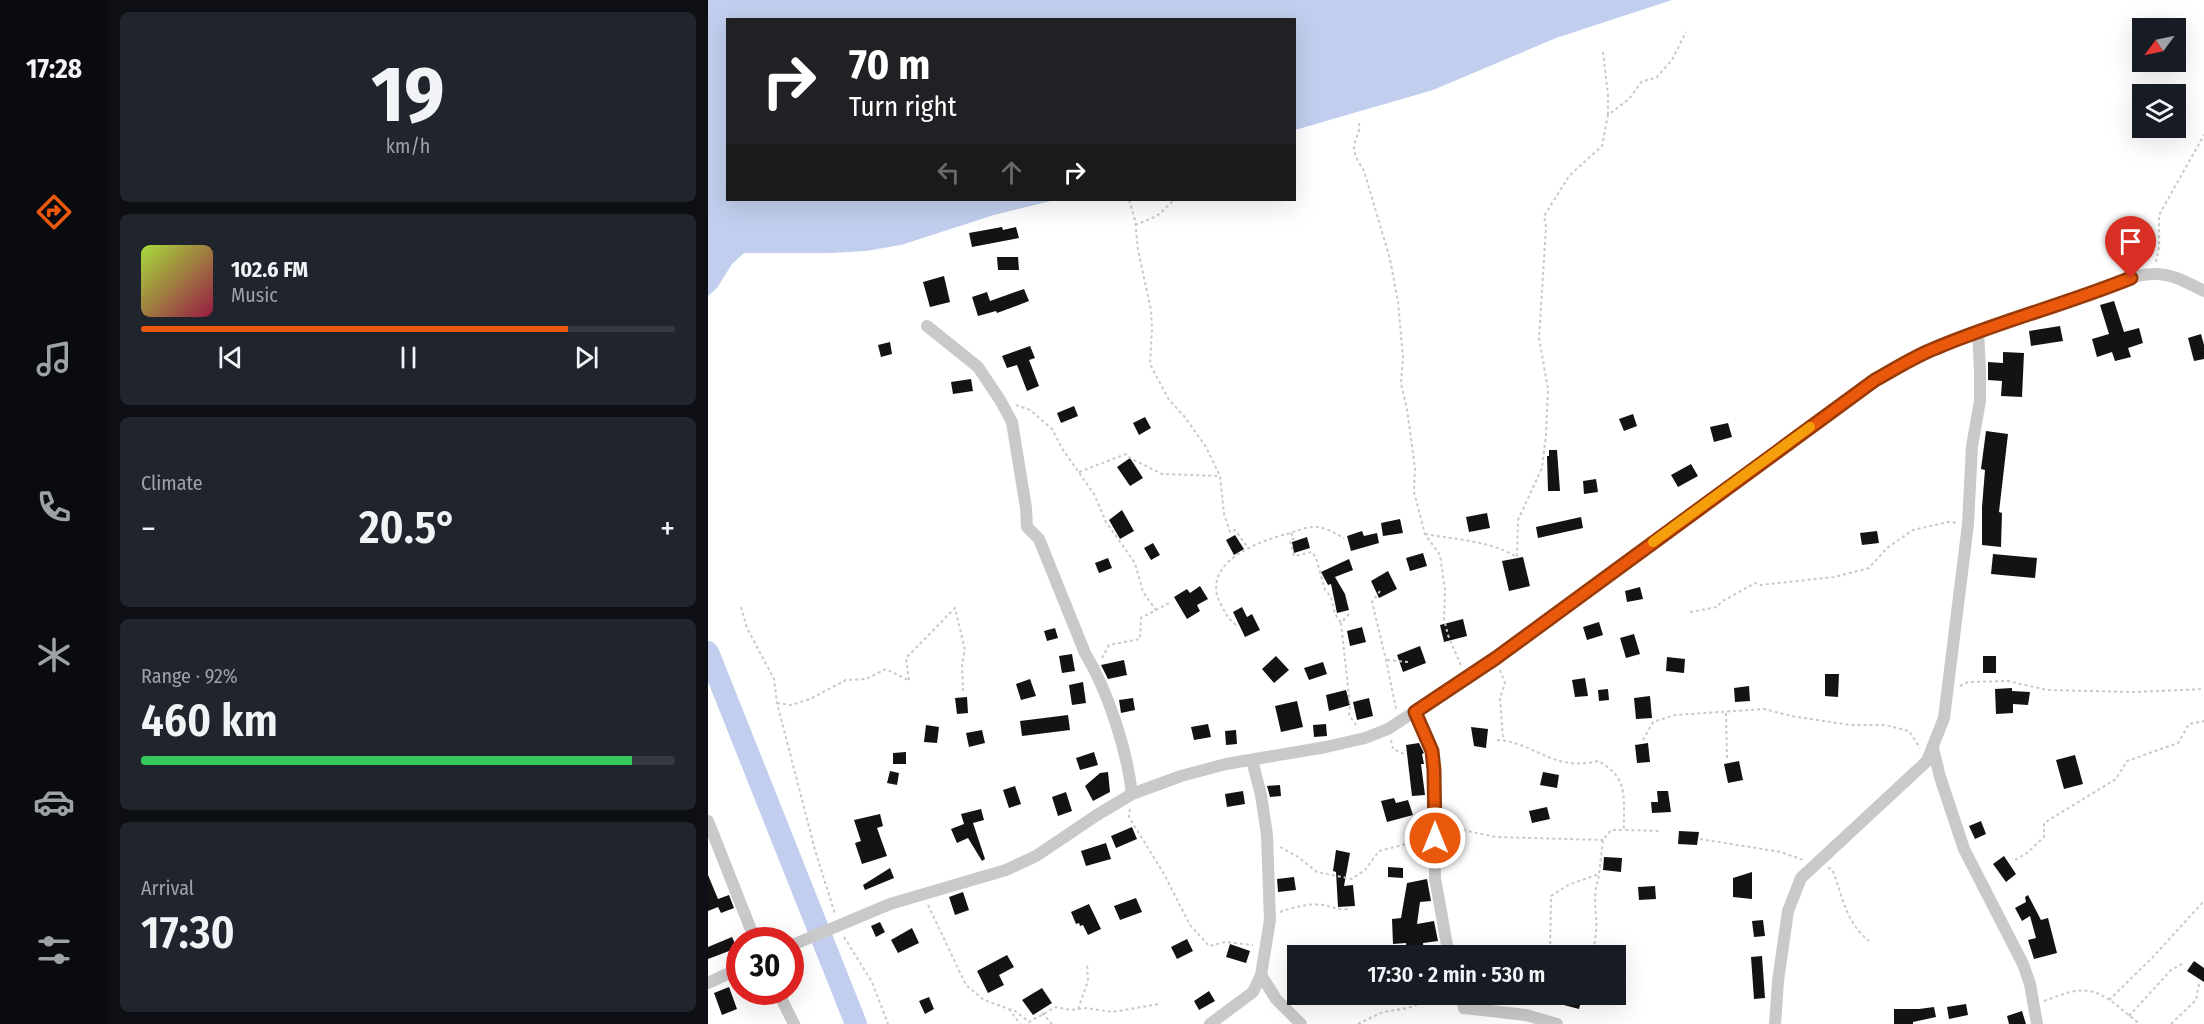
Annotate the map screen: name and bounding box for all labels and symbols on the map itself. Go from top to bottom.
north arrow [2132,18,2186,72]
pin [2105,216,2156,278]
position arrow [1403,806,1467,870]
speed limit sign: 30 [726,927,804,1005]

